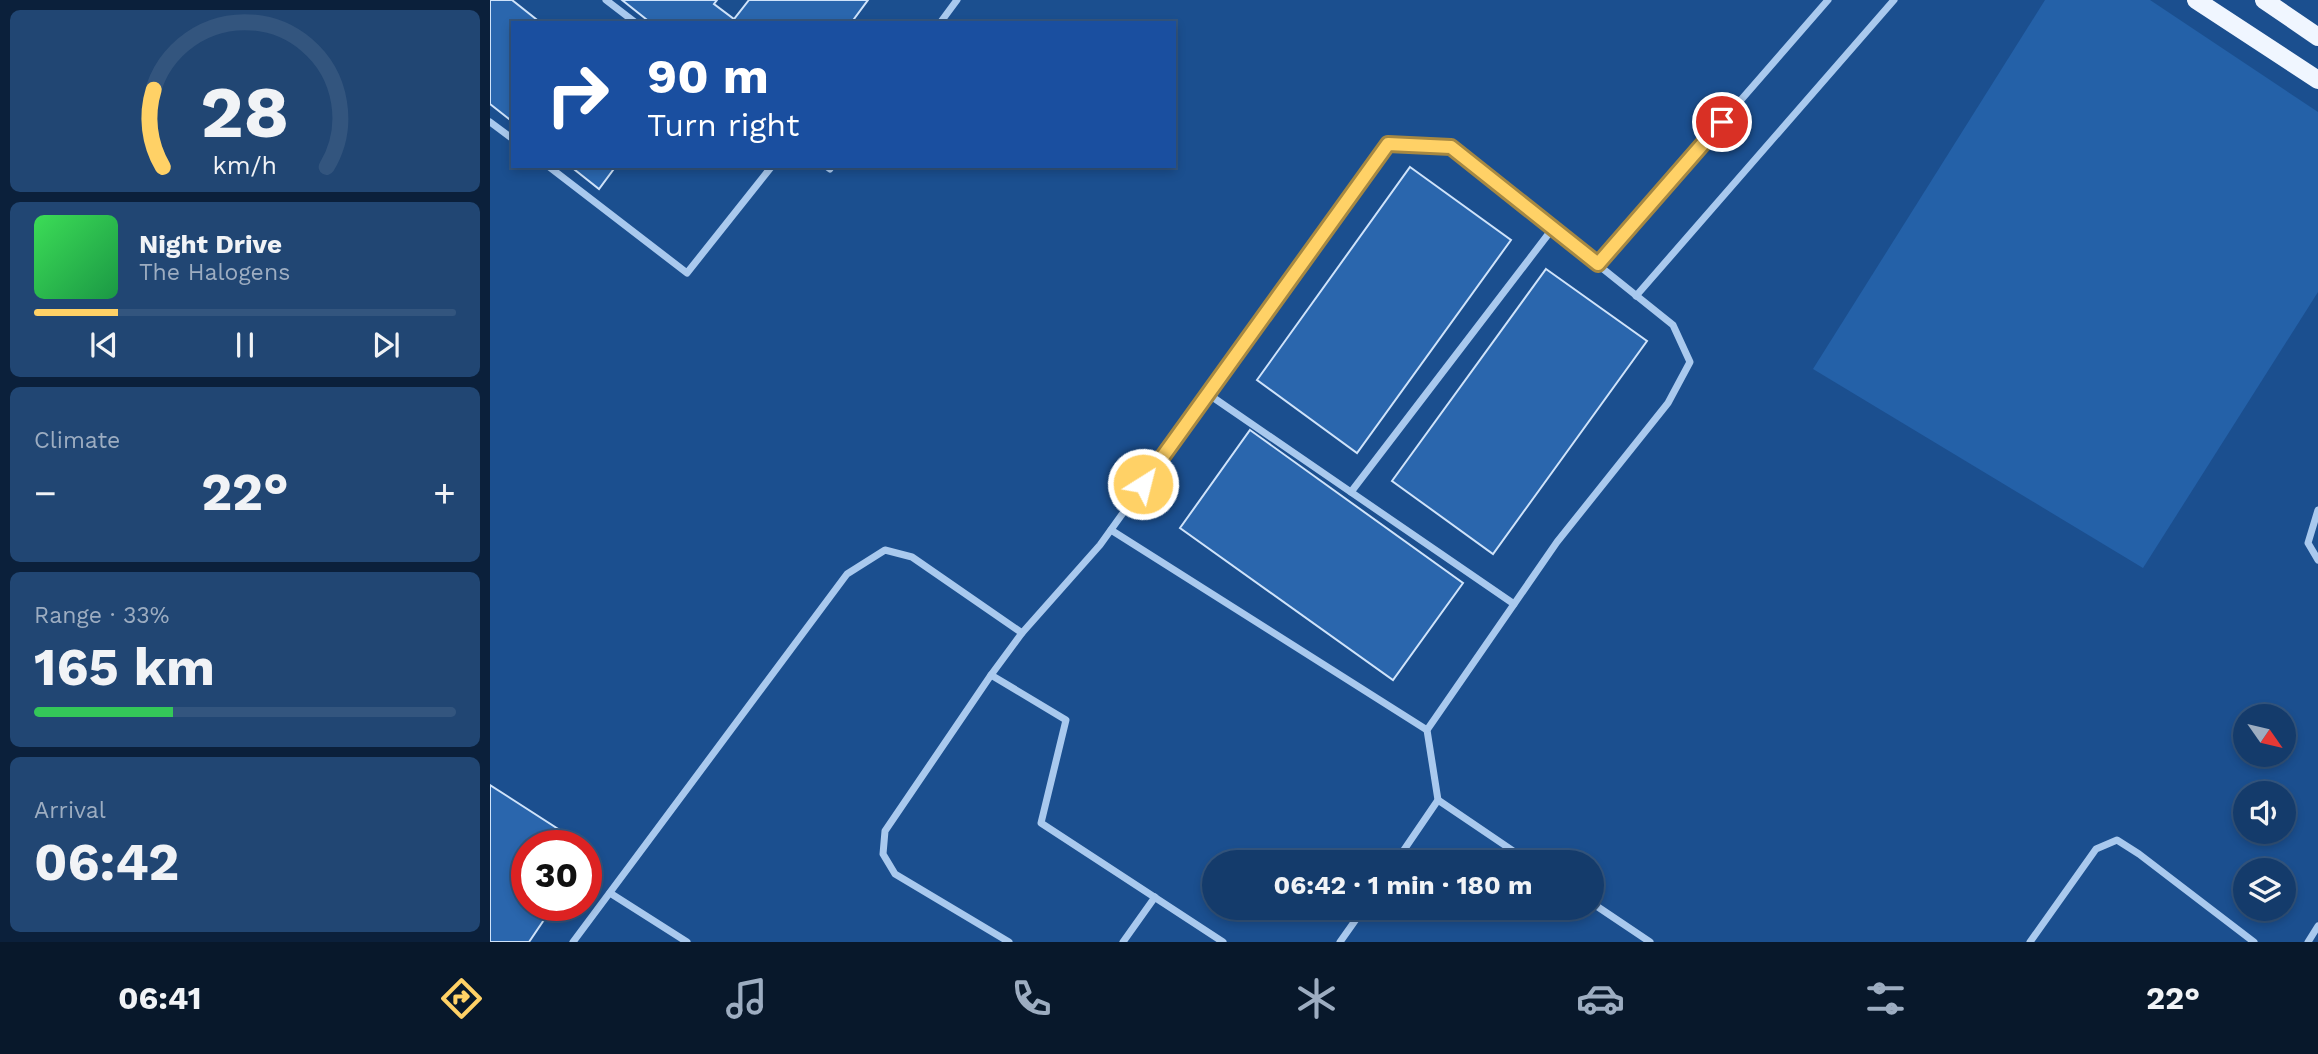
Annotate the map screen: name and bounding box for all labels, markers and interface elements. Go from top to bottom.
text: 90 m [647,47,769,105]
icon: right [532,49,623,140]
text: 28 [200,69,290,155]
pin [1692,92,1752,152]
icon: arrive [1703,103,1741,141]
text: Turn right [647,106,799,144]
text: km/h [213,151,277,180]
text: Night Drive [139,229,282,259]
text: The Halogens [139,259,290,286]
icon: previous [85,326,123,364]
icon: pause [226,326,264,364]
icon: next [367,326,405,364]
text: Climate [34,427,120,454]
position arrow [1106,447,1180,521]
text: 22° [201,462,289,523]
text: − [34,471,57,515]
text: + [433,471,456,515]
text: Range · 33% [34,602,169,629]
text: 165 km [34,637,215,698]
north arrow [2233,704,2296,766]
map controls [2233,704,2296,921]
button: sound [2233,781,2296,844]
text: Arrival [34,797,106,824]
speed limit sign: 30 [511,830,602,921]
text: 06:42 [34,832,179,893]
button: layers [2233,858,2296,921]
text: 06:42 · 1 min · 180 m [1273,870,1533,900]
icon: directions [437,974,486,1023]
icon: music [722,974,771,1023]
icon: phone [1007,974,1056,1023]
icon: climate [1292,974,1341,1023]
icon: car [1576,974,1625,1023]
icon: filters [1861,974,1910,1023]
text: 06:41 [118,979,202,1017]
text: 22° [2146,979,2200,1017]

